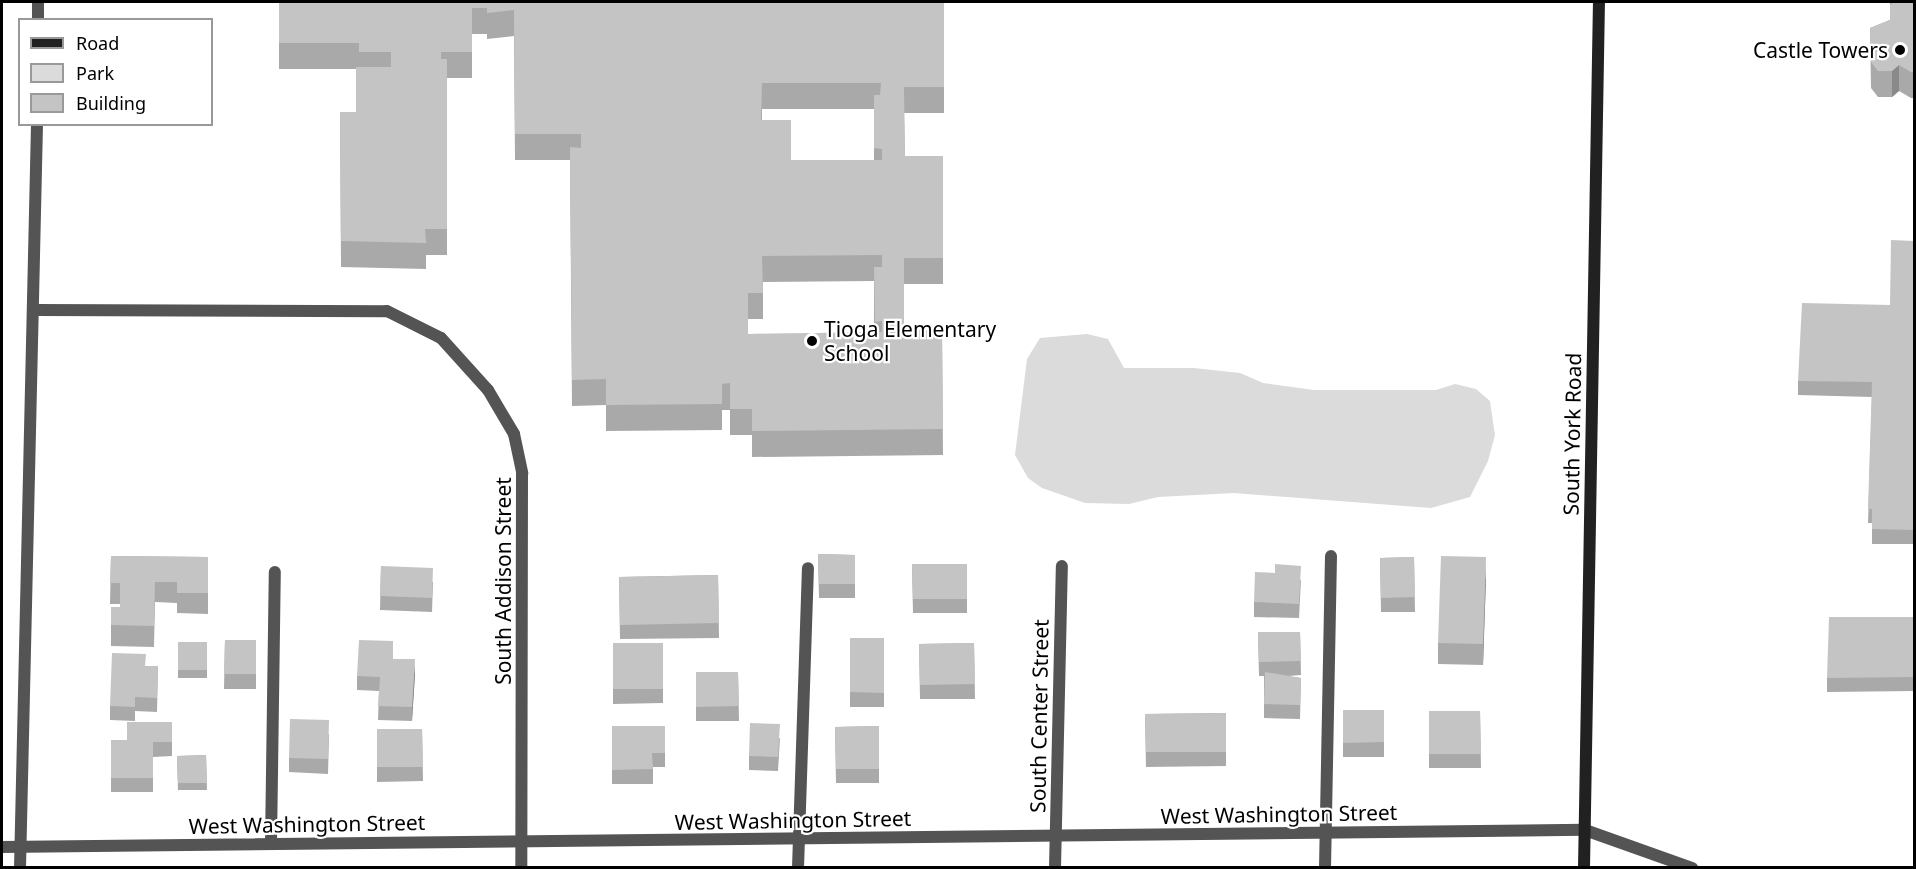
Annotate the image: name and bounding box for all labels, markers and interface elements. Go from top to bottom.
legend [18,18,213,126]
text: Road [76,31,119,55]
place label: Castle Towers [1753,37,1888,63]
marker: Castle Towers [1893,43,1907,57]
text: Park [76,61,114,85]
text: Building [76,91,146,115]
place label: Tioga Elementary School [824,316,996,366]
marker: Tioga Elementary School [805,334,819,348]
street label: South York Road [1558,353,1586,515]
street label: South Addison Street [490,477,516,685]
street label: South Center Street [1025,619,1053,813]
street label: West Washington Street [1160,799,1398,829]
street label: West Washington Street [674,805,912,835]
street label: West Washington Street [188,809,426,839]

